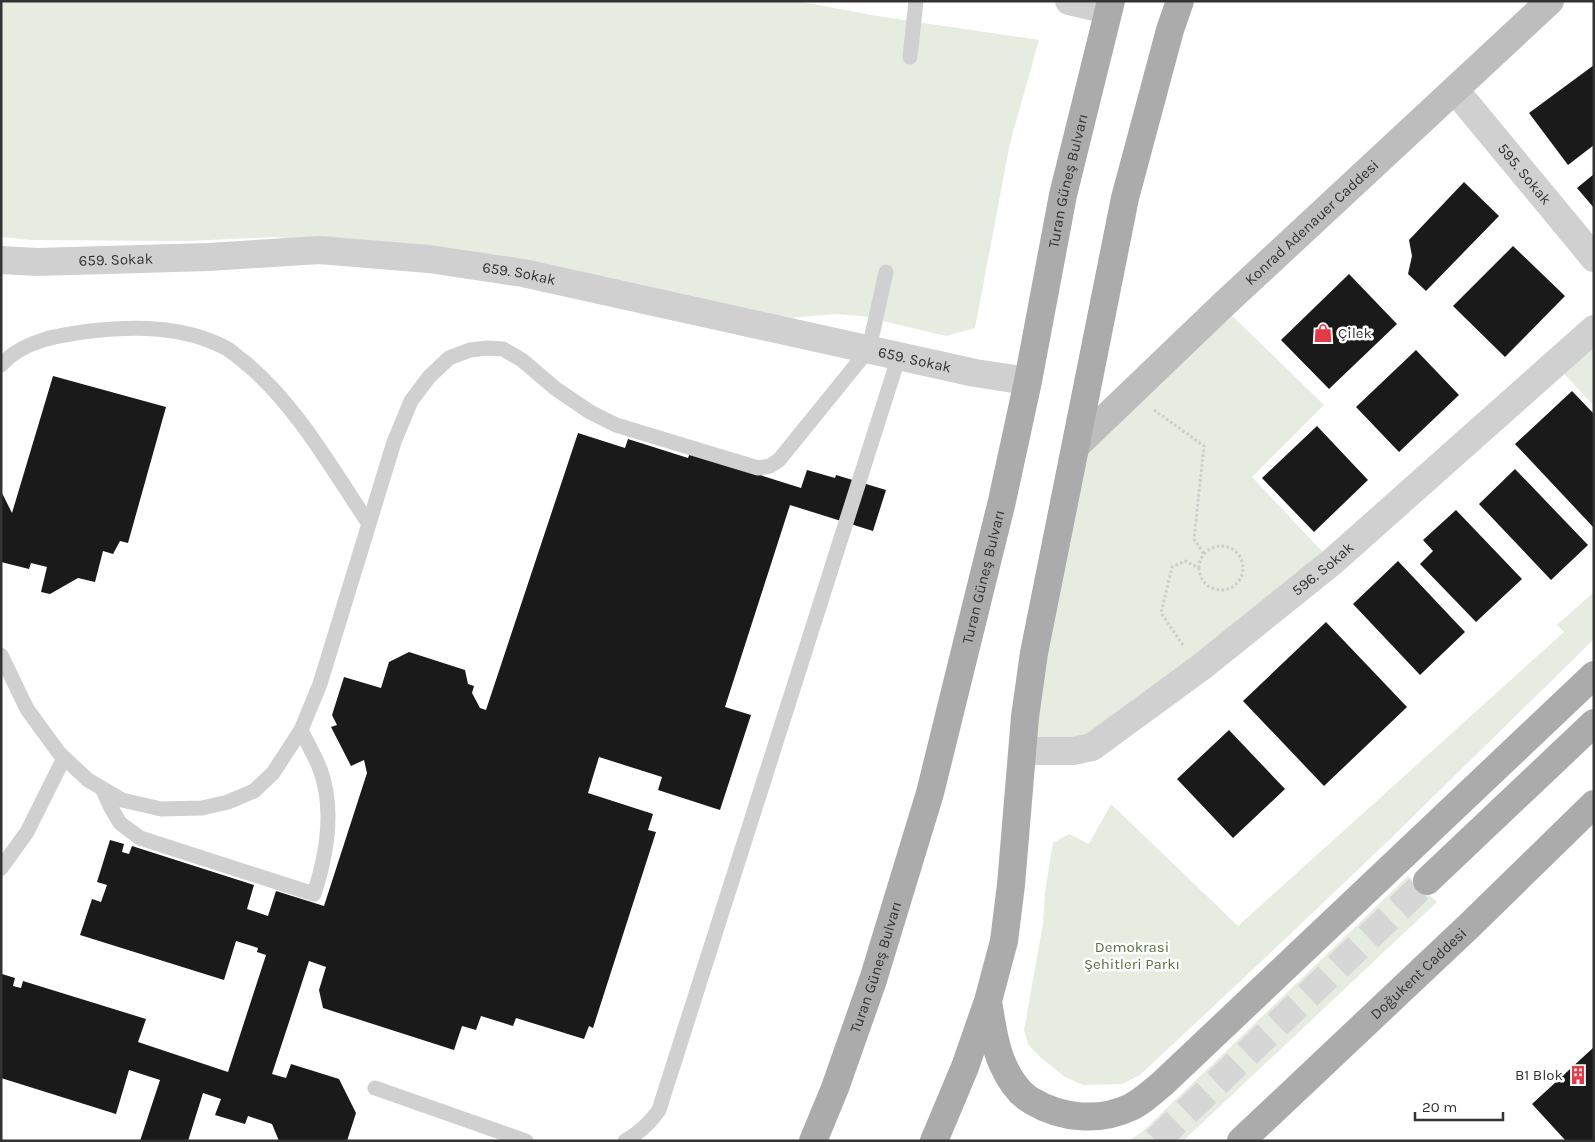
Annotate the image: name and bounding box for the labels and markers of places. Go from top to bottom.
shop icon: Çilek [1312,322,1334,344]
place label: Çilek [1338,324,1372,342]
building icon: B1 Blok [1567,1064,1589,1086]
place label: B1 Blok [1515,1066,1563,1084]

